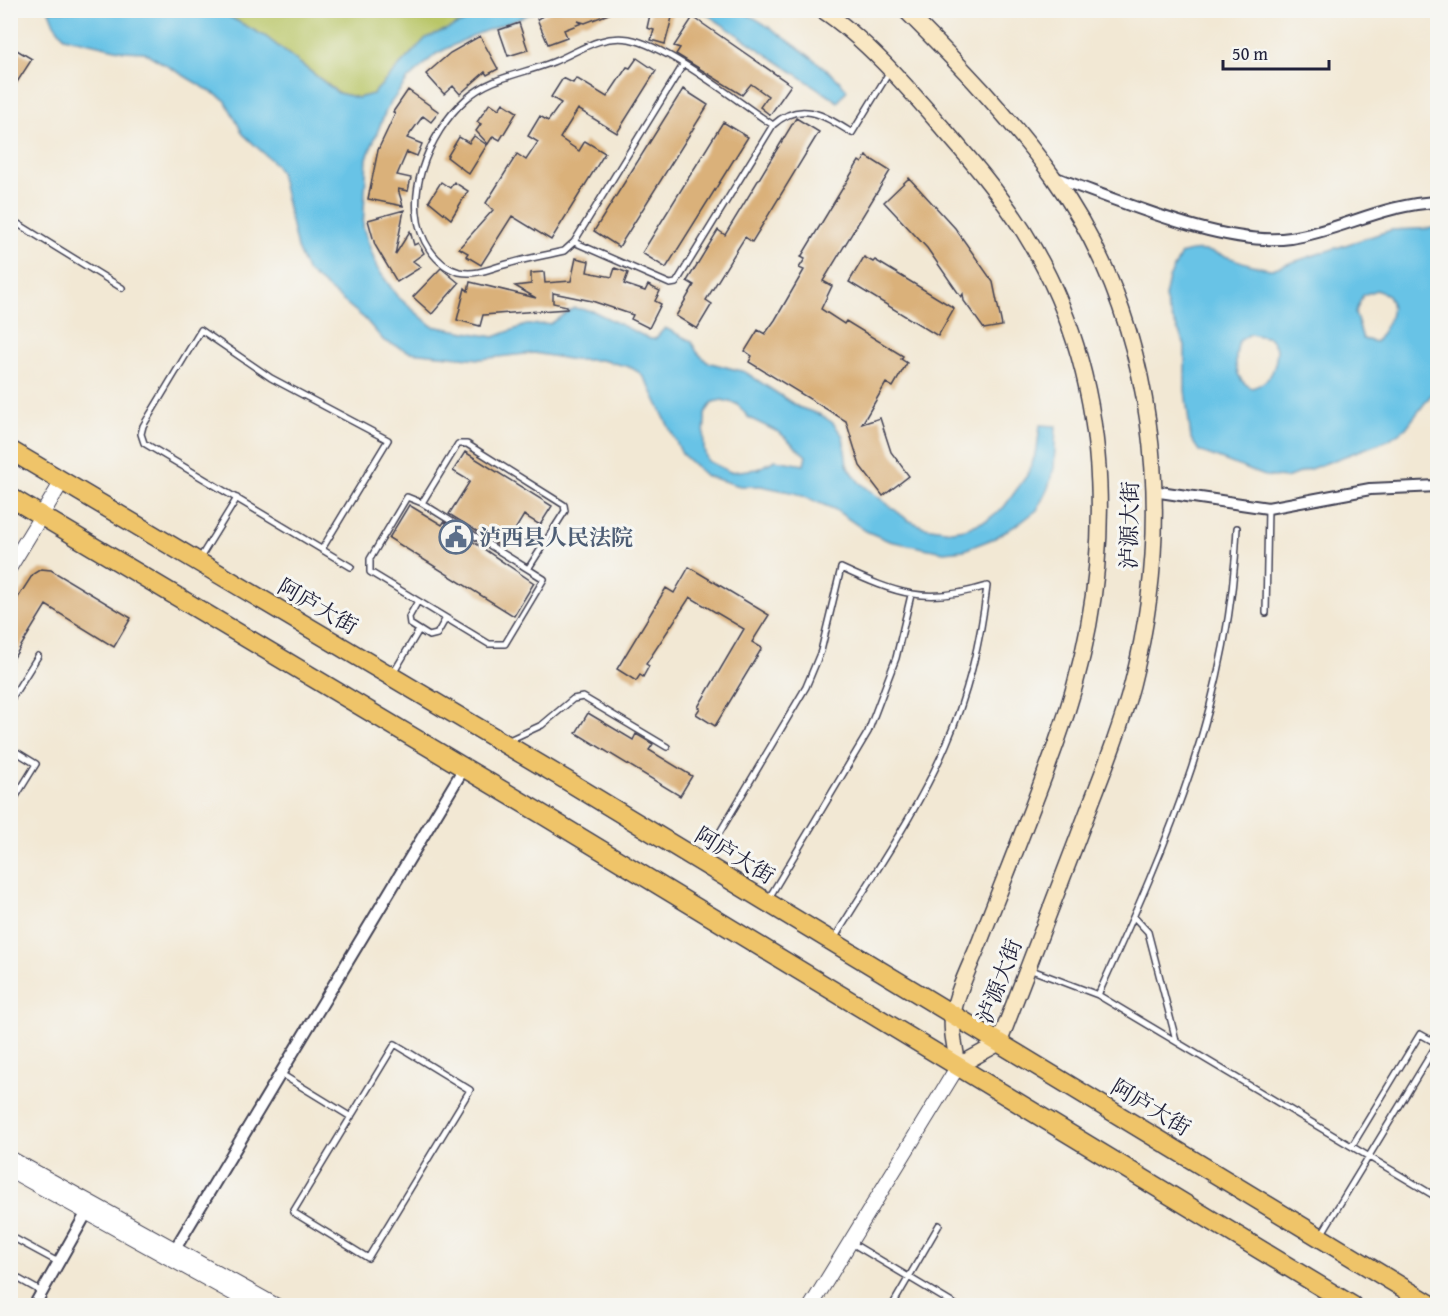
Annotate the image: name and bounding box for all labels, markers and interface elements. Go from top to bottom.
scale bar [1223,33,1330,71]
text: 50 m [1232,40,1268,67]
street label: 泸源大街 [1112,481,1146,569]
public building icon: 泸西县人民法院 [438,519,474,555]
place label: 泸西县人民法院 [479,521,633,553]
street label: 阿庐大街 [272,570,364,642]
street label: 阿庐大街 [689,819,781,891]
street label: 泸源大街 [968,934,1030,1028]
street label: 阿庐大街 [1105,1071,1197,1143]

